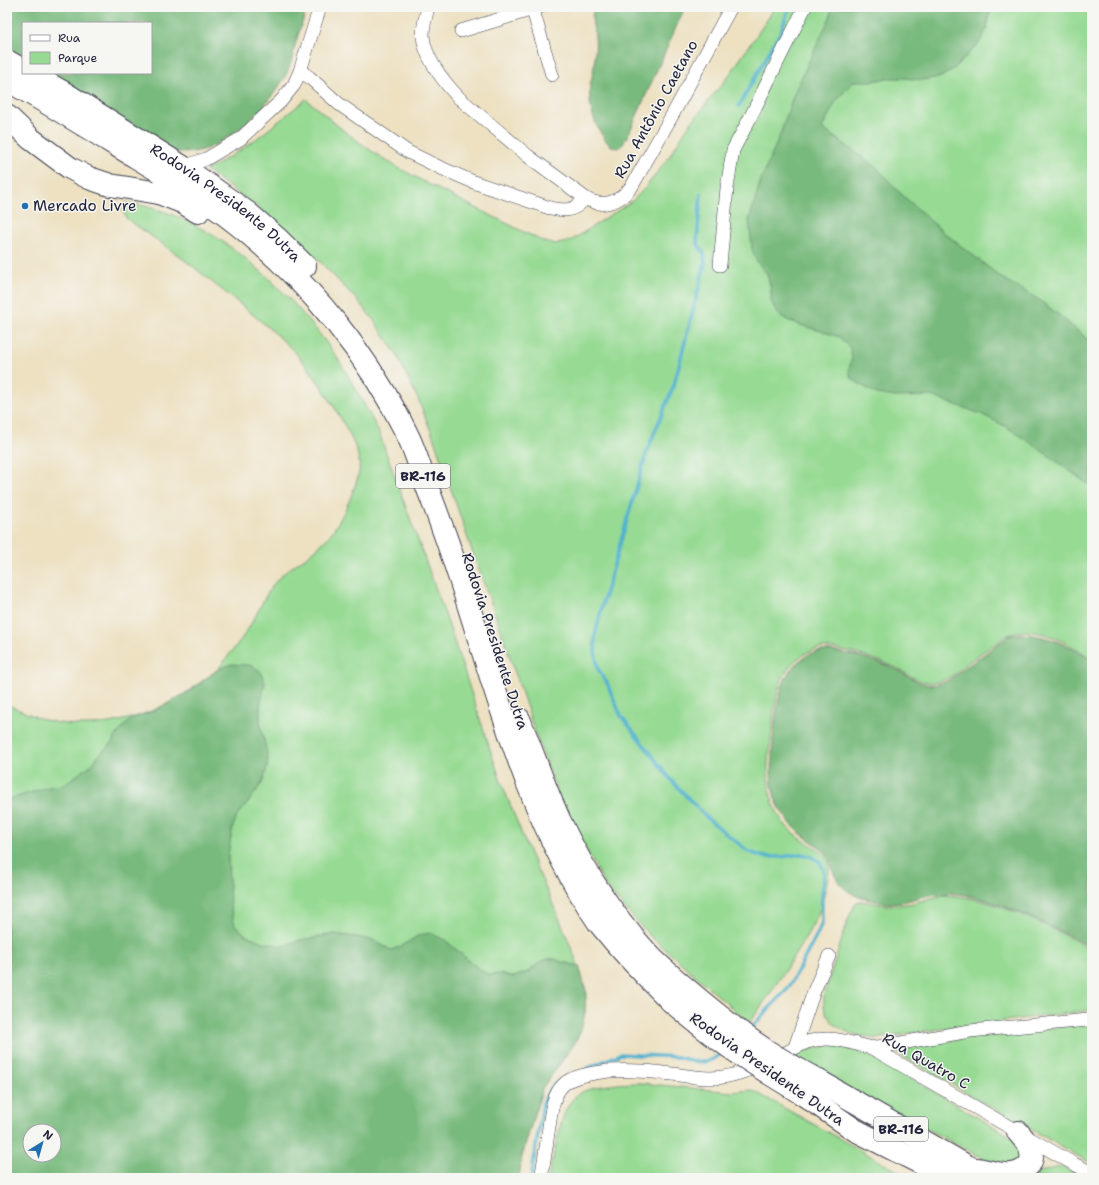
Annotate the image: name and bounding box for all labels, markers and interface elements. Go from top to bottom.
legend [22,22,152,74]
text: Rua [58,30,81,46]
street label: Rua Antônio Caetano [610,36,702,182]
text: Parque [58,50,97,66]
street label: Rodovia Presidente Dutra [146,139,306,267]
place label: Mercado Livre [33,196,137,216]
marker: Mercado Livre [20,201,30,211]
road number: BR-116 [396,464,450,488]
street label: Rodovia Presidente Dutra [457,550,533,733]
street label: Rodovia Presidente Dutra [686,1008,849,1131]
street label: Rua Quatro C [879,1028,973,1094]
road number: BR-116 [874,1117,928,1141]
north arrow [22,1123,62,1163]
text: N [40,1127,56,1144]

